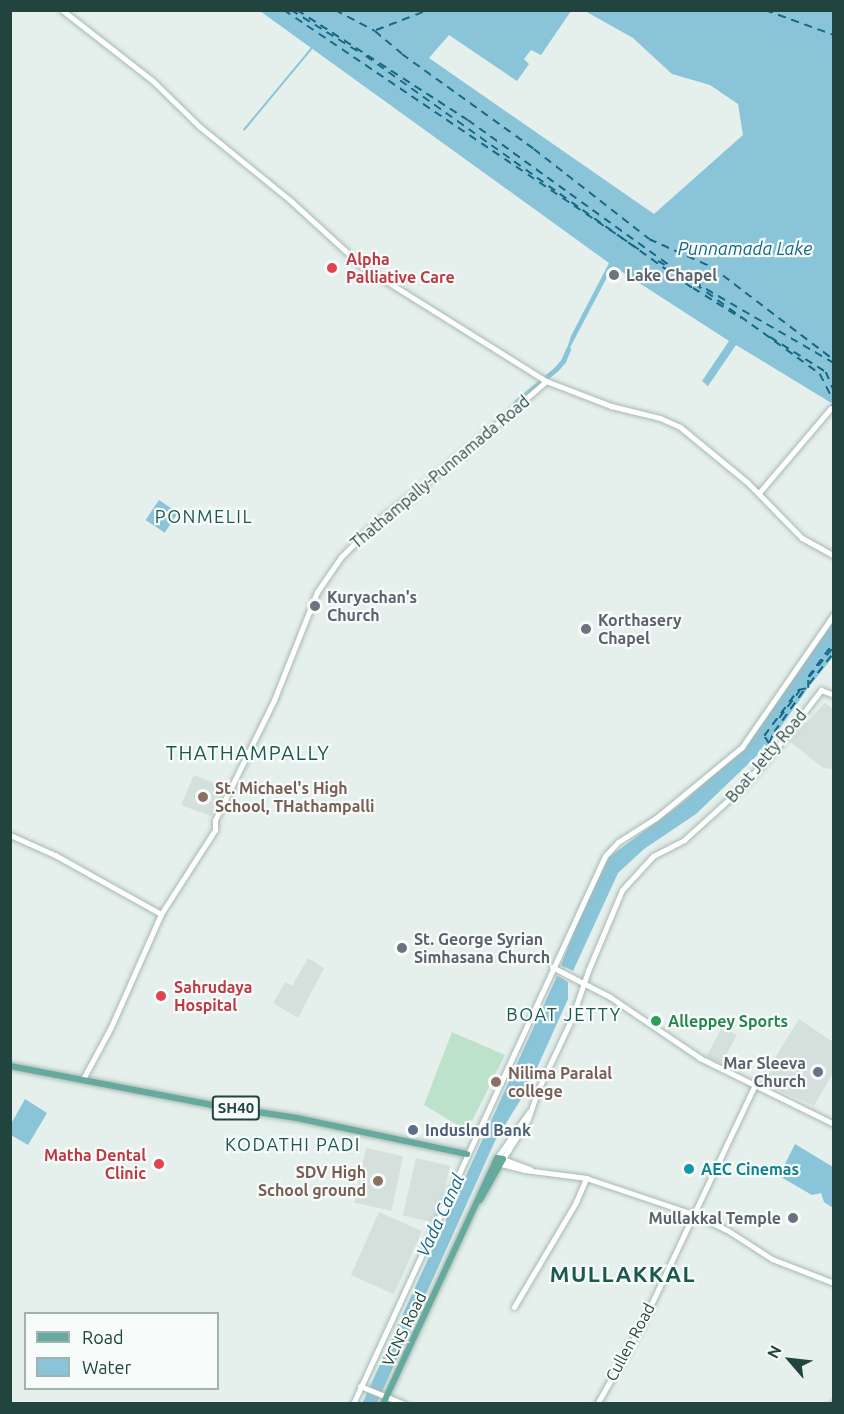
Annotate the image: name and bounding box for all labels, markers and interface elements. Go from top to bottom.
water label: Punnamada Lake [678,237,812,259]
place label: Alpha Palliative Care [346,249,455,287]
marker: Alpha Palliative Care [323,259,341,277]
place label: Lake Chapel [626,265,717,285]
marker: Lake Chapel [607,268,621,282]
street label: Thathampally-Punnamada Road [347,392,533,552]
district label: PONMELIL [155,505,253,527]
place label: Kuryachan's Church [327,587,417,625]
marker: Kuryachan's Church [308,599,322,613]
place label: Korthasery Chapel [598,610,682,648]
marker: Korthasery Chapel [579,622,593,636]
street label: Boat Jetty Road [722,706,810,806]
district label: THATHAMPALLY [166,740,330,764]
place label: St. Michael's High School, THathampalli [215,778,374,816]
marker: St. Michael's High School, THathampalli [196,790,210,804]
place label: St. George Syrian Simhasana Church [414,929,550,967]
marker: St. George Syrian Simhasana Church [395,941,409,955]
place label: Sahrudaya Hospital [174,977,252,1015]
marker: Sahrudaya Hospital [152,987,170,1005]
district label: BOAT JETTY [506,1003,622,1025]
place label: Alleppey Sports [668,1011,788,1031]
marker: Alleppey Sports [649,1014,663,1028]
place label: Mar Sleeva Church [723,1053,806,1091]
place label: Nilima Paralal college [508,1063,612,1101]
marker: Mar Sleeva Church [811,1065,825,1079]
marker: Nilima Paralal college [489,1075,503,1089]
road number: SH40 [210,1096,262,1120]
place label: Induslnd Bank [425,1120,531,1140]
marker: Induslnd Bank [406,1123,420,1137]
district label: KODATHI PADI [225,1133,361,1155]
place label: Matha Dental Clinic [44,1145,146,1183]
marker: Matha Dental Clinic [150,1155,168,1173]
place label: AEC Cinemas [701,1159,799,1179]
place label: SDV High School ground [258,1162,366,1200]
marker: AEC Cinemas [682,1162,696,1176]
water label: Vada Canal [411,1170,469,1260]
marker: SDV High School ground [371,1174,385,1188]
place label: Mullakkal Temple [649,1208,781,1228]
marker: Mullakkal Temple [786,1211,800,1225]
district label: MULLAKKAL [550,1261,696,1287]
street label: VCNS Road [378,1289,430,1369]
street label: Cullen Road [601,1300,659,1384]
legend [24,1312,219,1390]
text: Road [82,1327,124,1347]
north arrow [760,1330,820,1390]
text: N [763,1342,785,1361]
text: Water [82,1357,131,1377]

